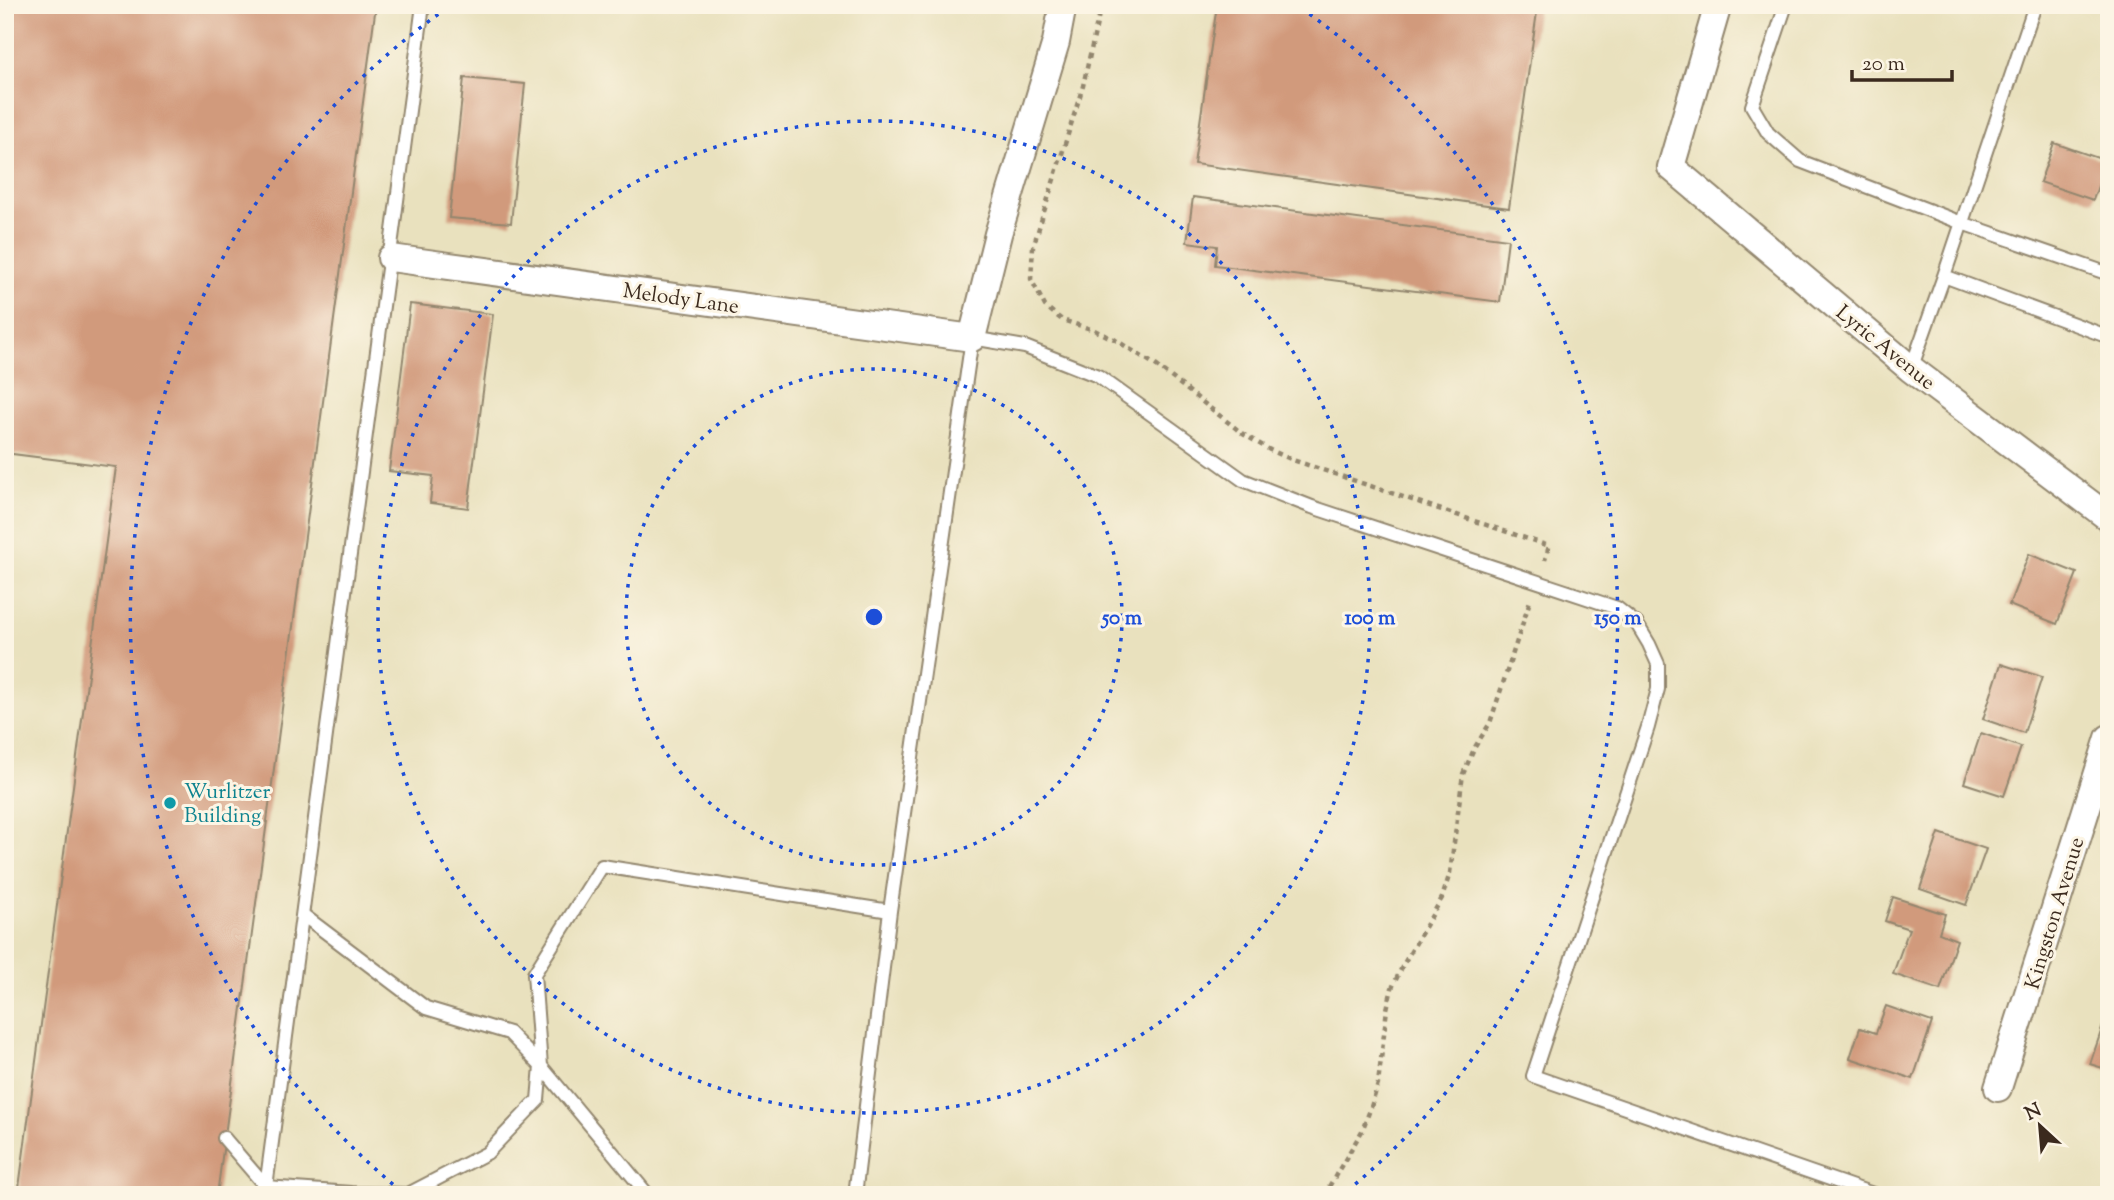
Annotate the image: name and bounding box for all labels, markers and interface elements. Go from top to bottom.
scale bar [1852,38,1951,82]
text: 20 m [1862,50,1905,80]
street label: Melody Lane [621,277,741,323]
street label: Lyric Avenue [1829,299,1941,398]
text: 50 m [1100,604,1143,634]
text: 100 m [1345,604,1396,634]
text: 150 m [1594,604,1642,634]
centre of rings [862,605,886,629]
place label: Wurlitzer Building [184,778,271,832]
marker: Wurlitzer Building [162,795,178,811]
street label: Kingston Avenue [2019,834,2093,993]
north arrow [2006,1092,2076,1162]
text: N [2021,1098,2046,1128]

